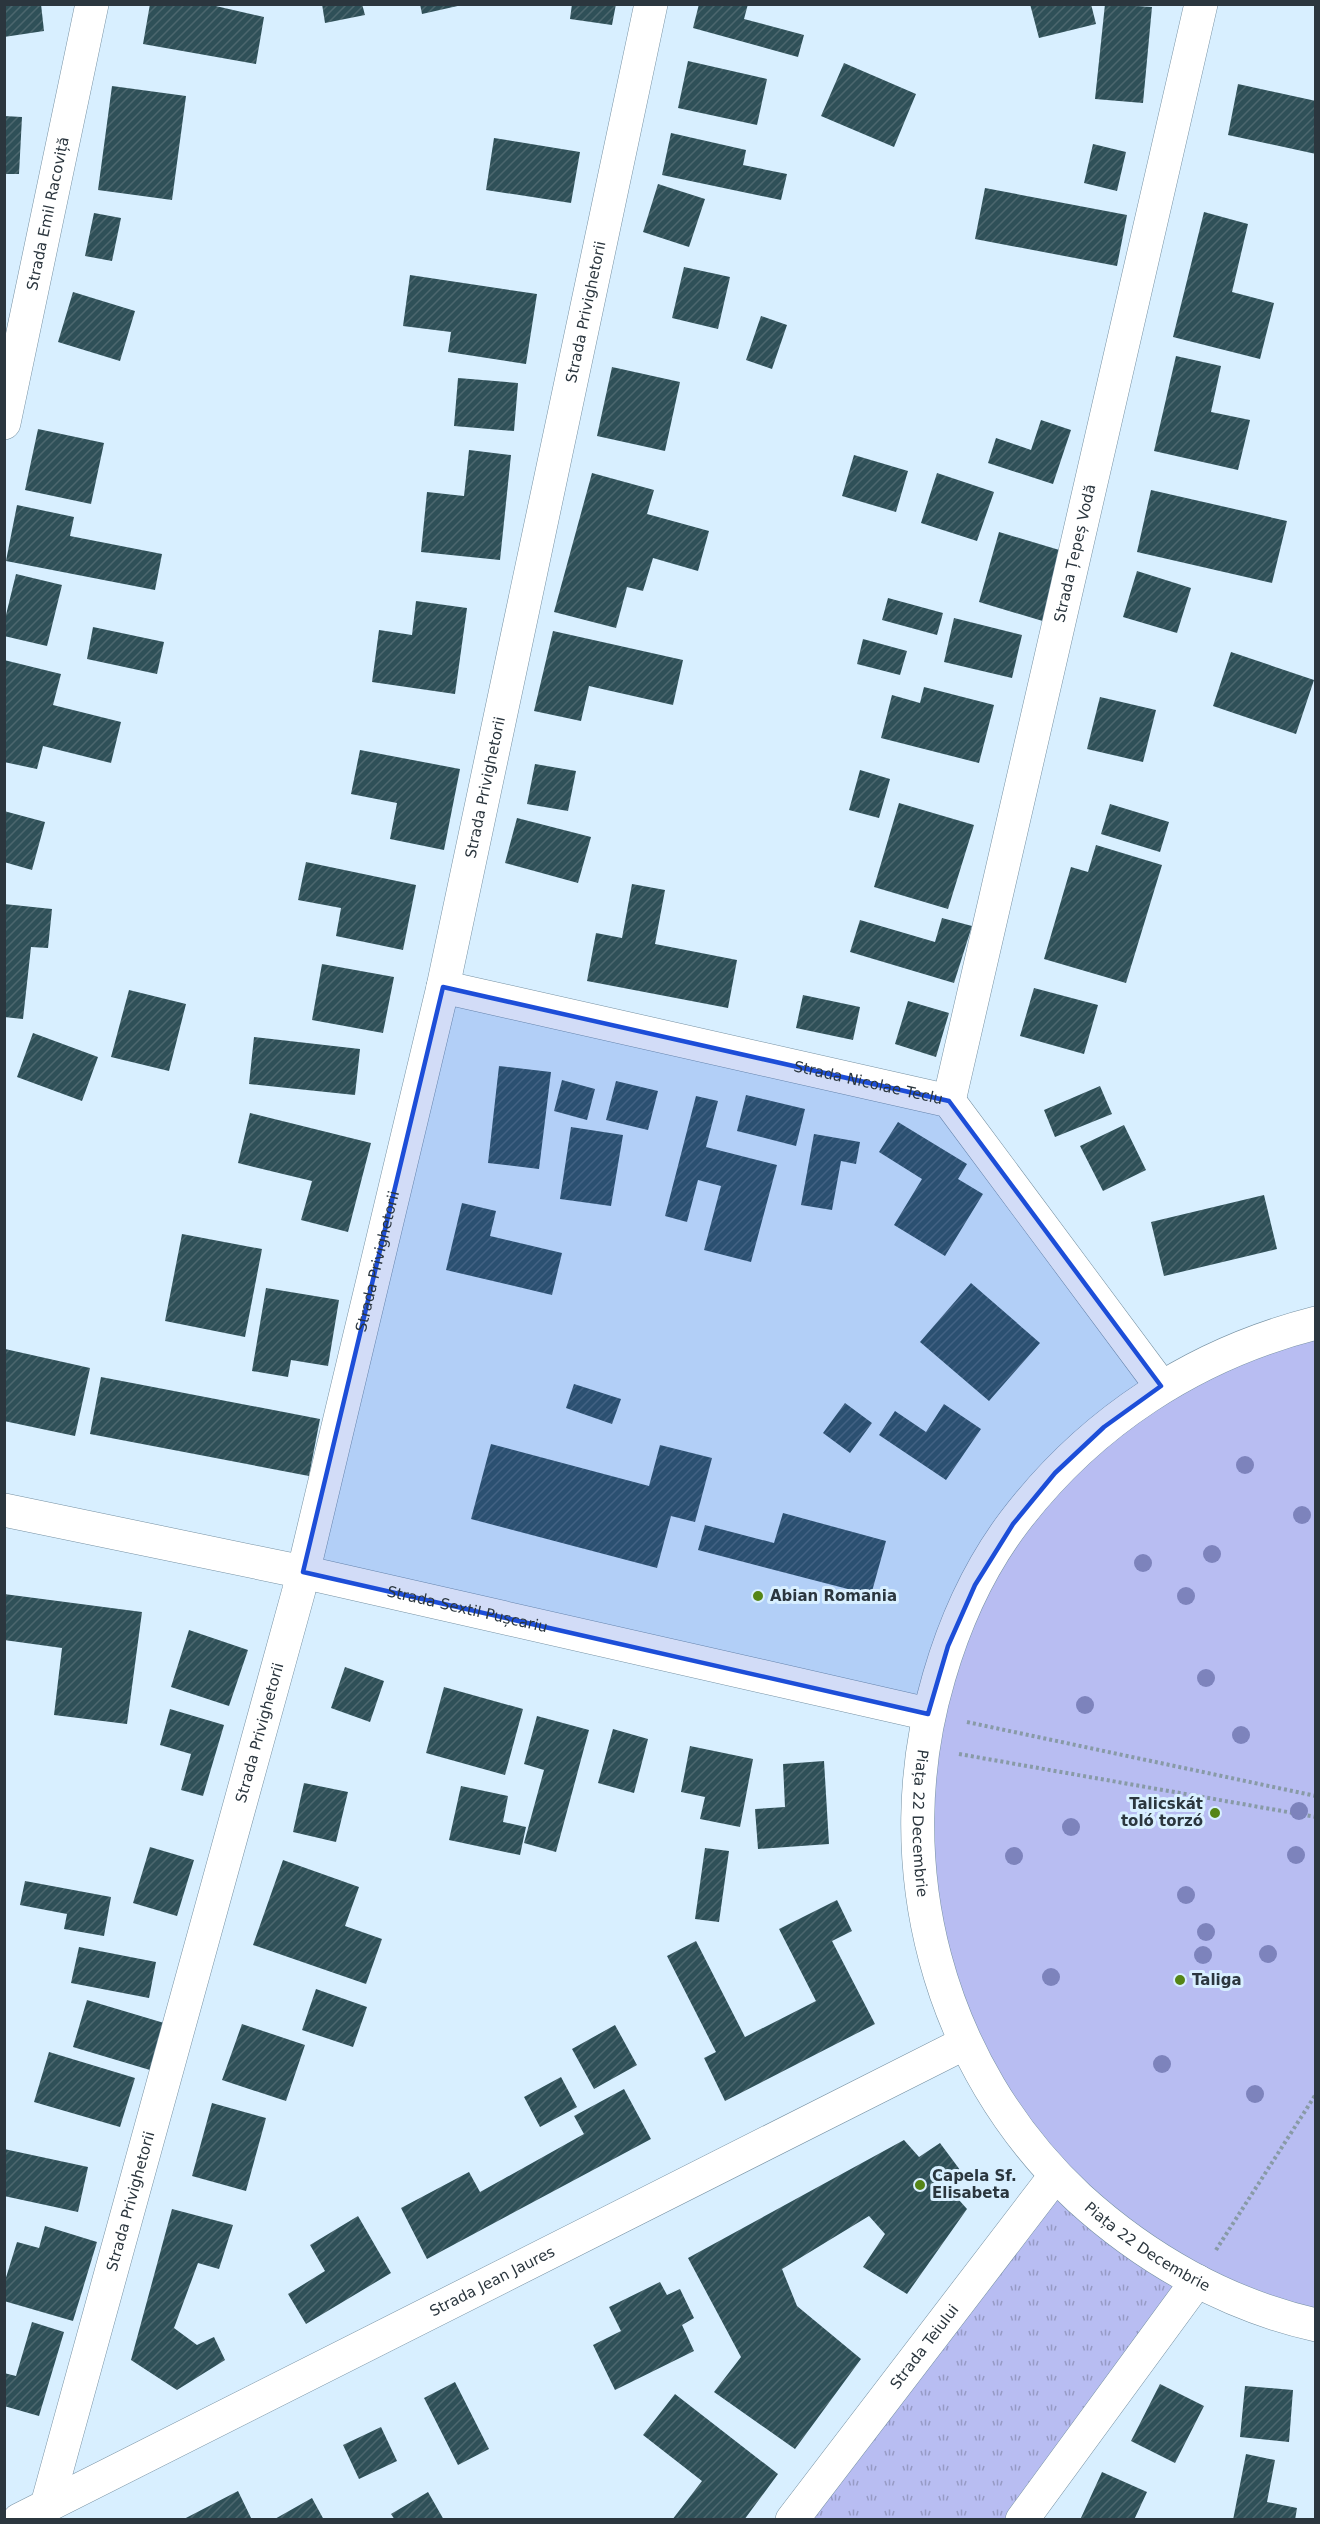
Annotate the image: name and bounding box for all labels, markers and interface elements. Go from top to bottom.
street label: Strada Emil Racoviță [23,135,73,292]
street label: Strada Privighetorii [562,239,610,384]
street label: Strada Țepeș Vodă [1050,482,1099,624]
street label: Strada Privighetorii [461,715,509,860]
street label: Strada Nicolae Teclu [792,1057,945,1108]
street label: Strada Privighetorii [352,1189,403,1334]
street label: Strada Sextil Pușcariu [385,1582,549,1636]
place label: Abian Romania [770,1587,897,1605]
marker: Abian Romania [751,1589,765,1603]
street label: Strada Privighetorii [232,1661,288,1805]
street label: Piața 22 Decembrie [909,1748,932,1898]
place label: Talicskát toló torzó [1121,1795,1203,1830]
marker: Talicskát toló torzó [1208,1806,1222,1820]
place label: Taliga [1192,1971,1242,1989]
marker: Taliga [1173,1973,1187,1987]
street label: Strada Privighetorii [103,2129,158,2273]
place label: Capela Sf. Elisabeta [932,2167,1017,2202]
marker: Capela Sf. Elisabeta [913,2178,927,2192]
street label: Piața 22 Decembrie [1081,2198,1213,2295]
street label: Strada Jean Jaures [427,2242,558,2320]
street label: Strada Teiului [886,2301,962,2393]

